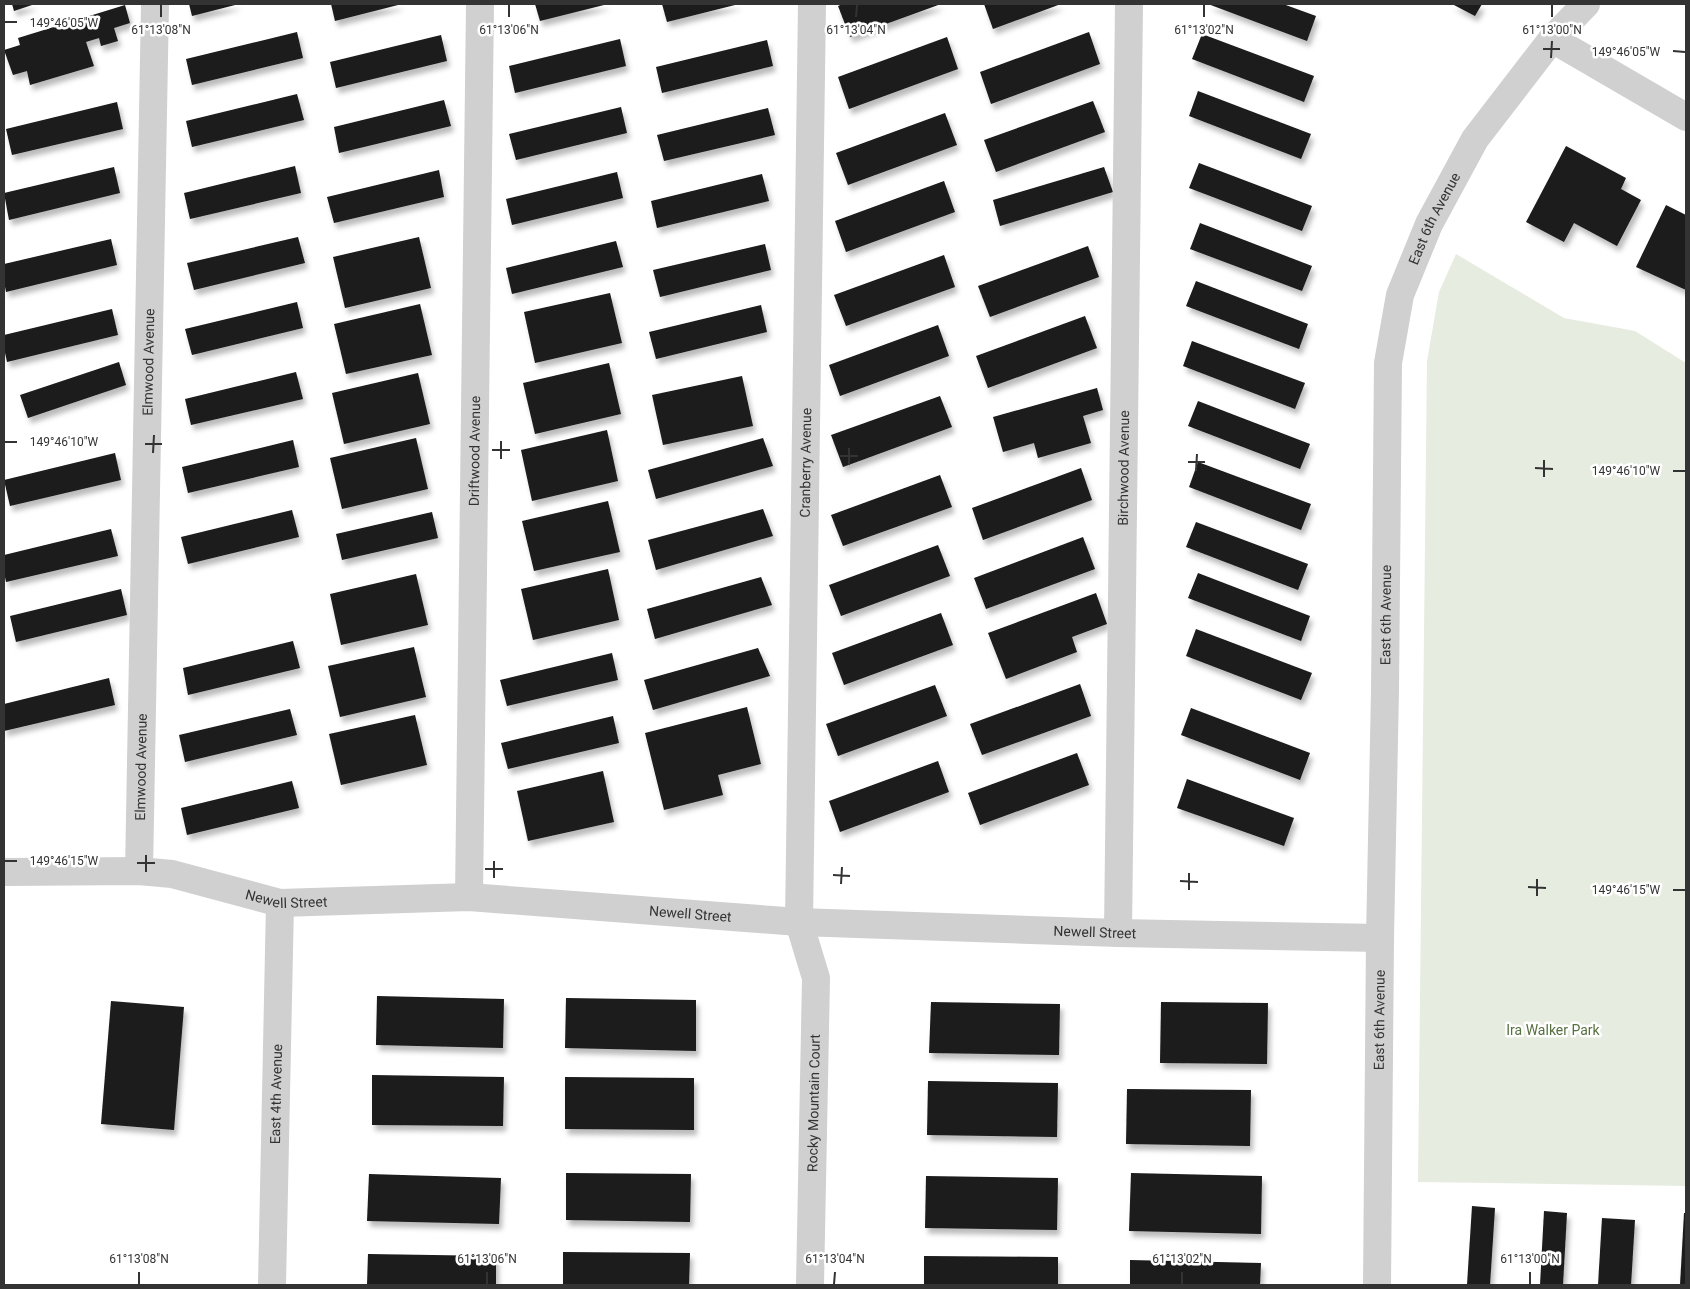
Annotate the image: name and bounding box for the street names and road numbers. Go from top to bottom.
street label: East 6th Avenue [1405,170,1463,267]
street label: Elmwood Avenue [139,308,157,416]
street label: Driftwood Avenue [466,396,483,506]
street label: Cranberry Avenue [797,408,814,518]
street label: Birchwood Avenue [1115,410,1132,526]
street label: East 6th Avenue [1377,565,1394,665]
street label: Elmwood Avenue [132,713,150,821]
street label: Newell Street [244,886,328,911]
street label: Newell Street [648,903,733,925]
street label: Newell Street [1053,923,1137,941]
street label: East 6th Avenue [1371,970,1388,1070]
street label: Rocky Mountain Court [804,1033,823,1172]
street label: East 4th Avenue [267,1044,285,1144]

